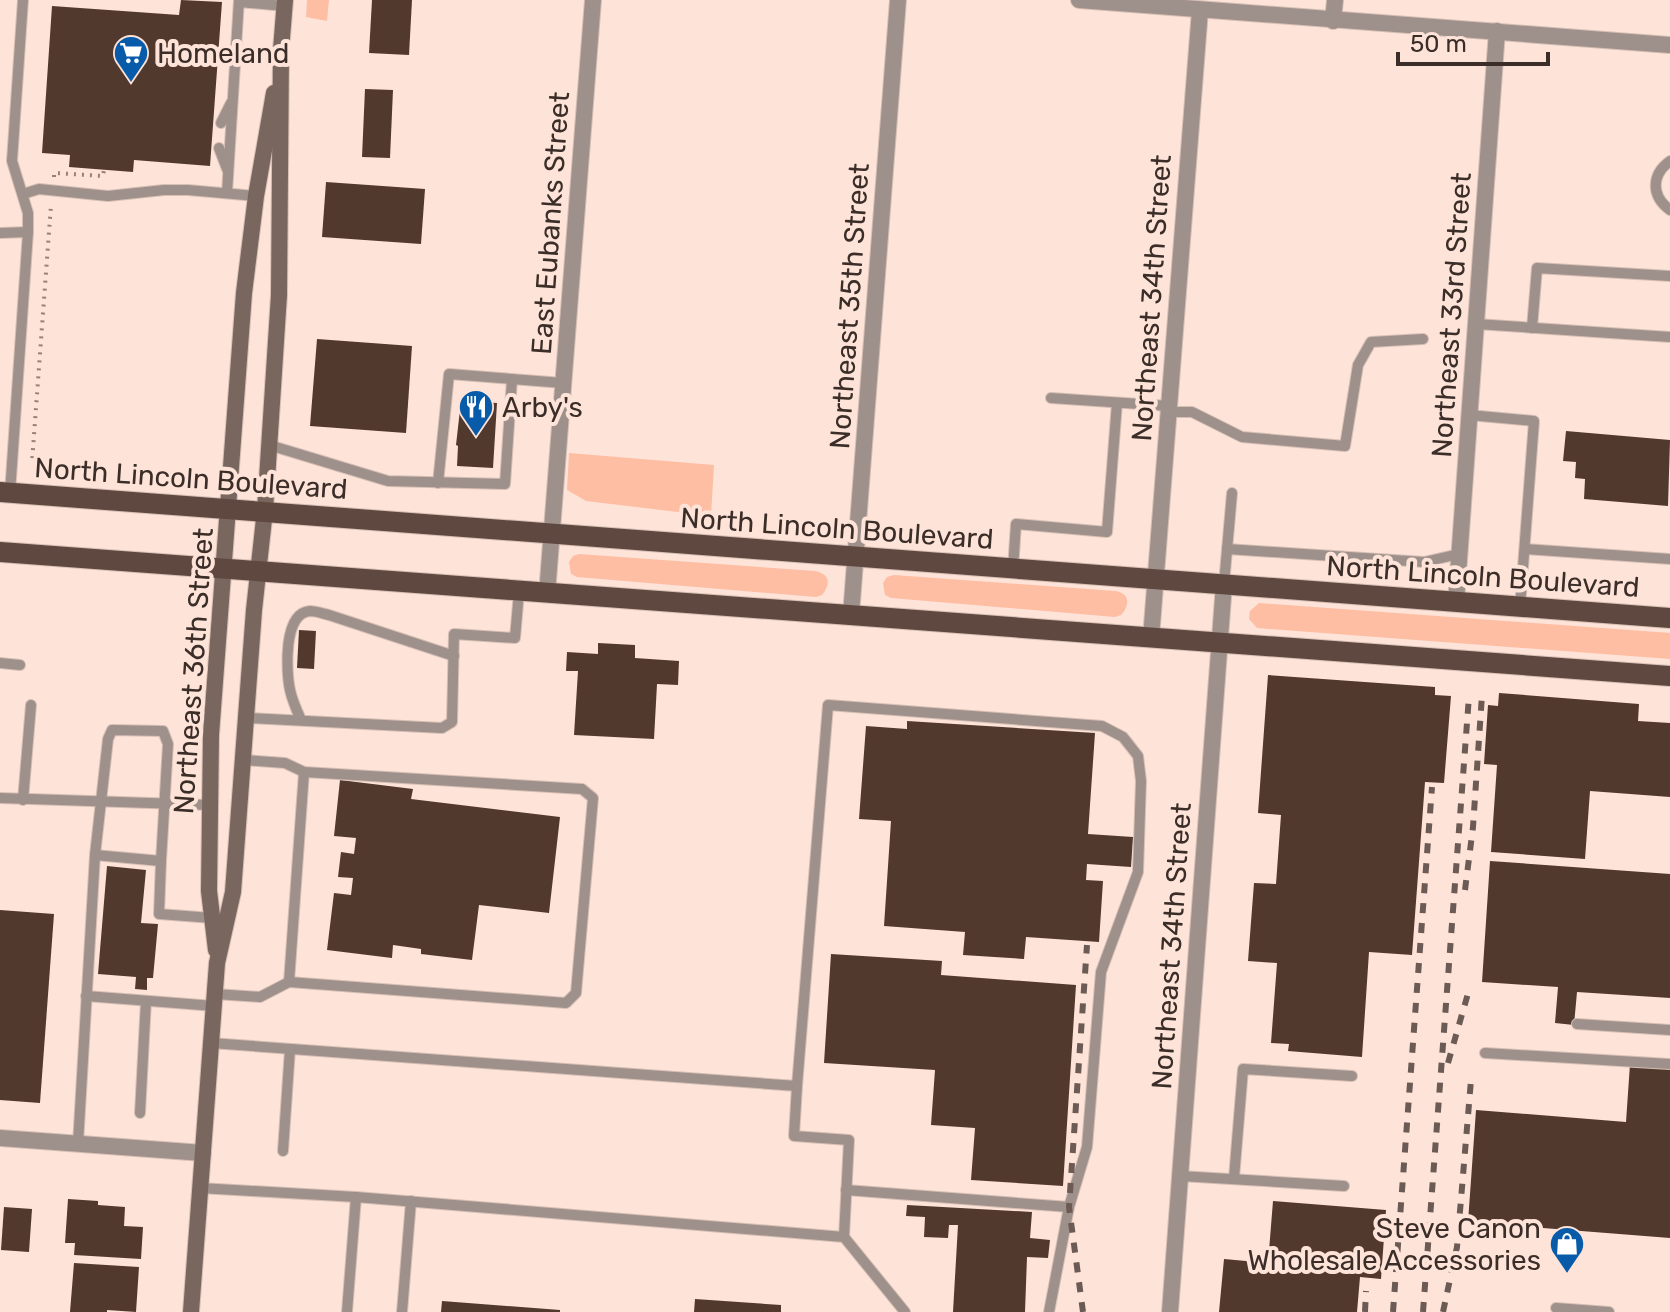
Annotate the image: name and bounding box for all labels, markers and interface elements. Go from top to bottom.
scale bar [1398,16,1548,66]
text: 50 m [1410,30,1467,58]
supermarket icon: Homeland [112,34,150,84]
place label: Homeland [157,37,290,70]
street label: East Eubanks Street [525,90,576,356]
street label: Northeast 34th Street [1125,153,1178,443]
street label: Northeast 35th Street [823,162,876,450]
street label: Northeast 33rd Street [1425,171,1478,459]
restaurant icon: Arby's [457,388,495,438]
place label: Arby's [502,391,583,424]
street label: North Lincoln Boulevard [33,451,349,506]
street label: North Lincoln Boulevard [679,501,995,556]
street label: Northeast 36th Street [167,527,220,815]
street label: North Lincoln Boulevard [1325,549,1641,604]
street label: Northeast 34th Street [1145,801,1198,1091]
place label: Steve Canon Wholesale Accessories [1247,1212,1541,1277]
shop icon: Steve Canon Wholesale Accessories [1548,1225,1586,1275]

